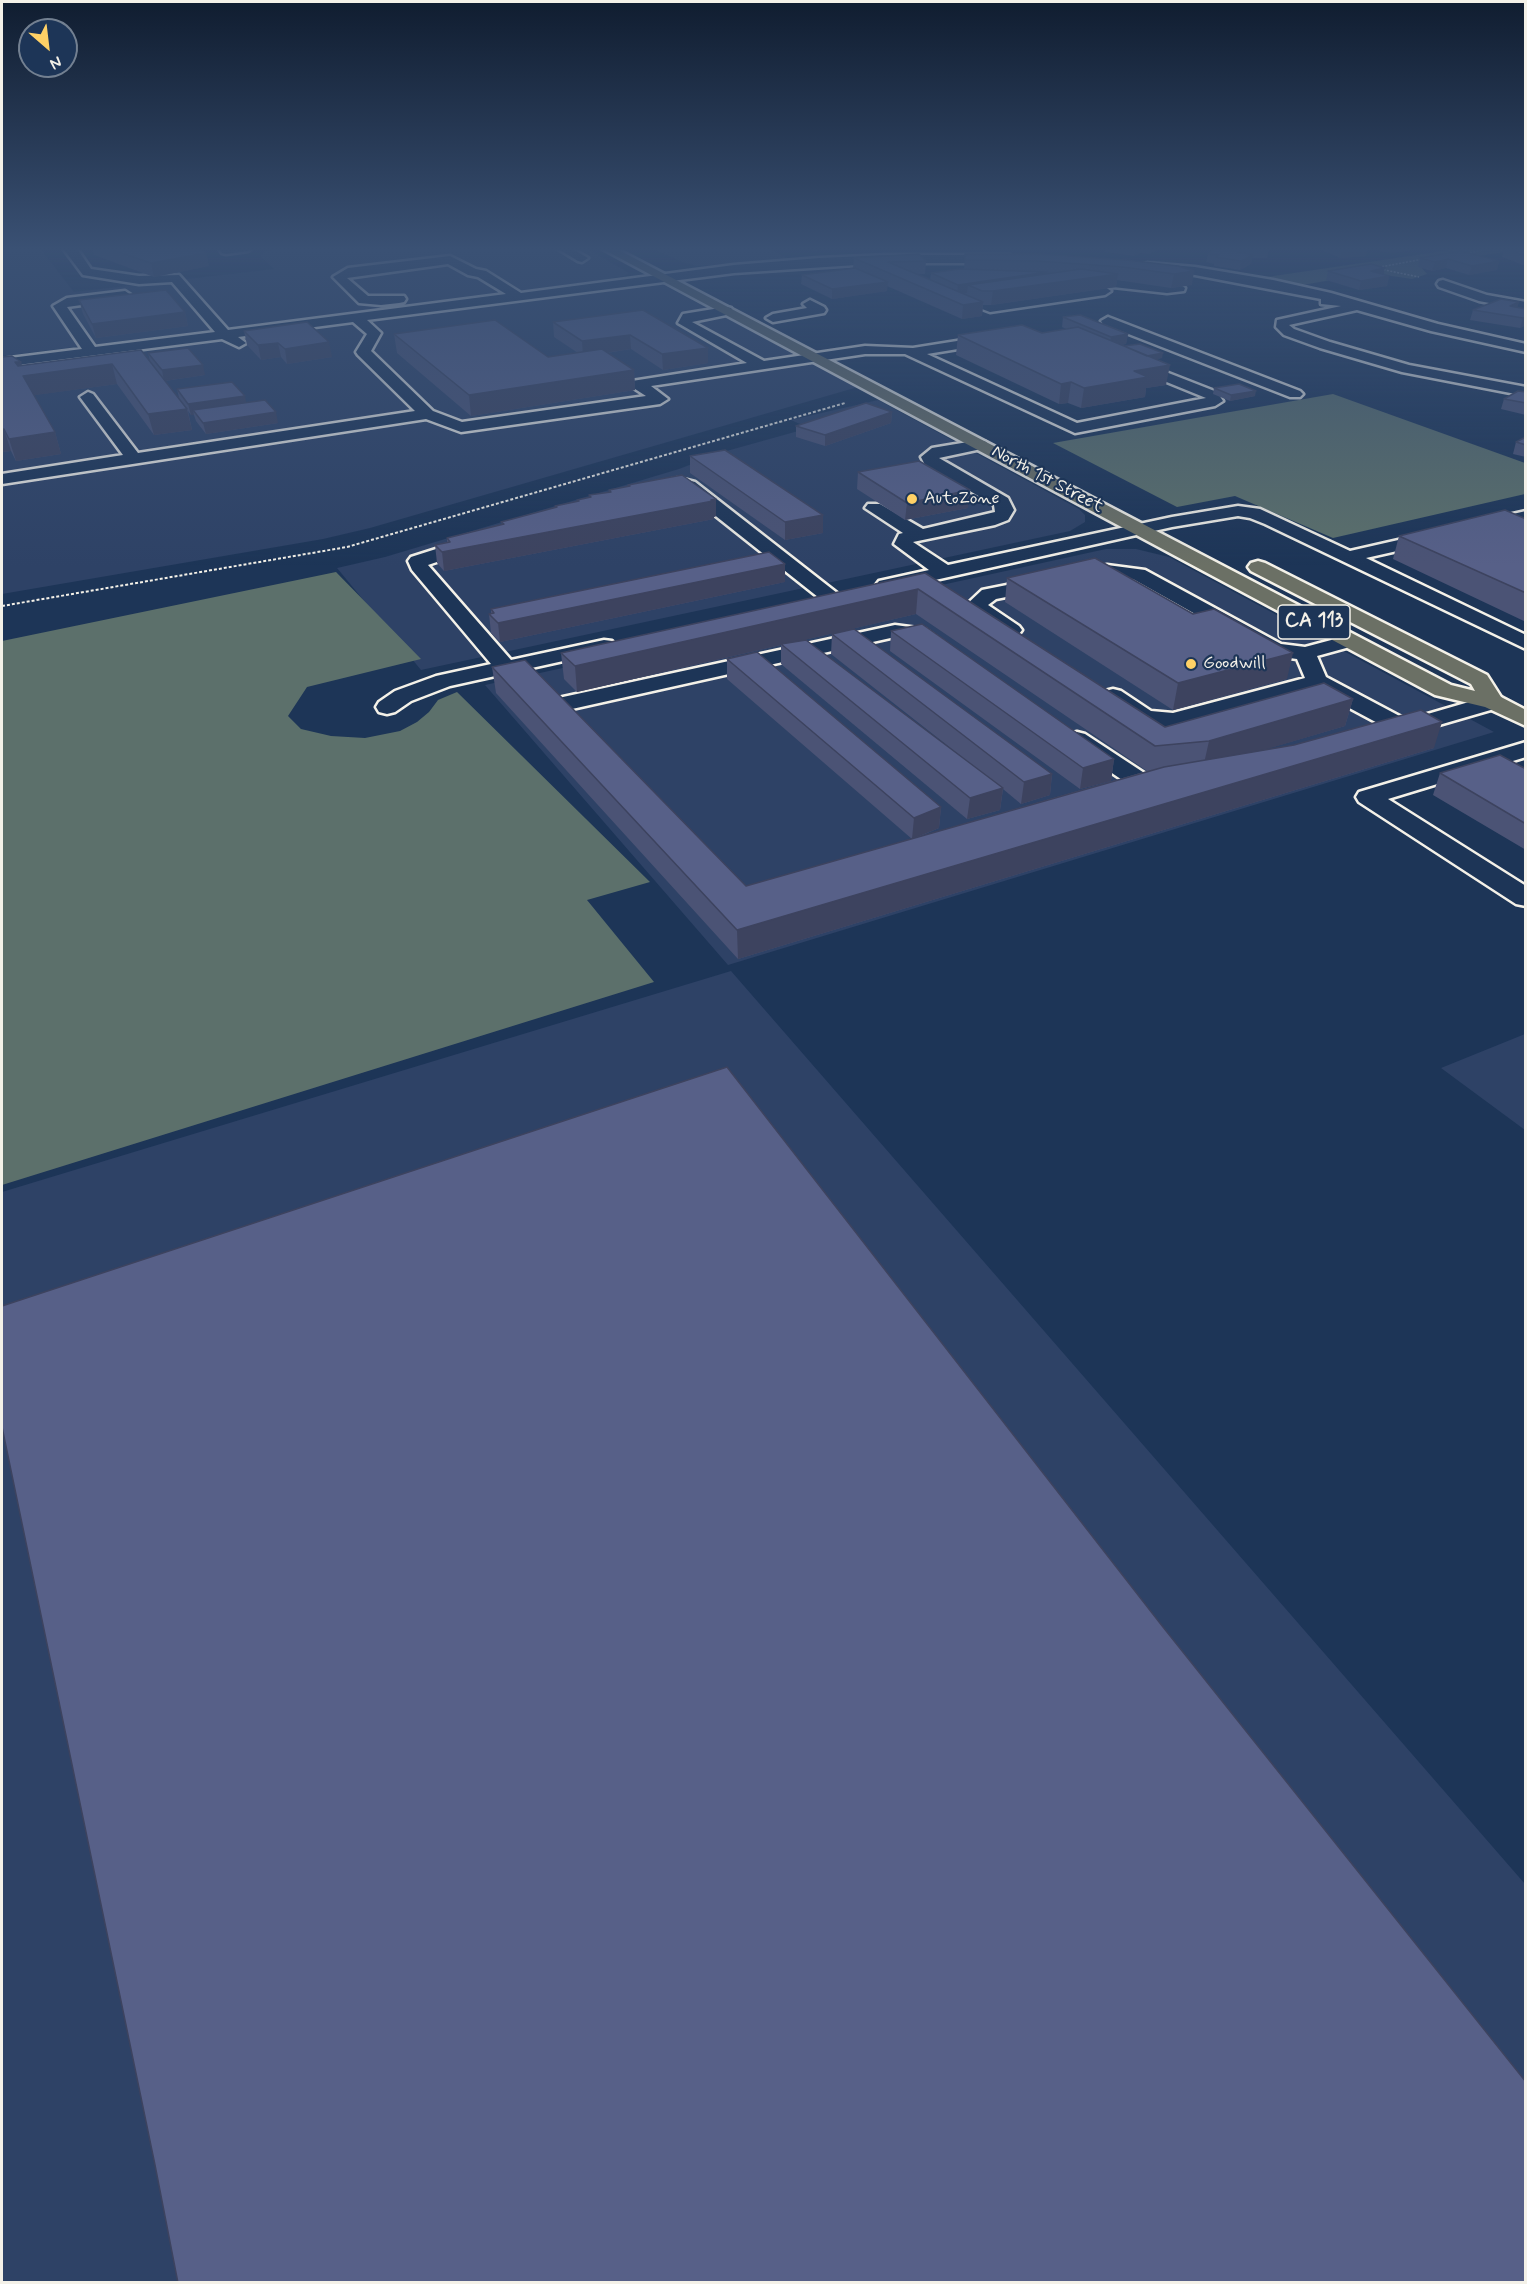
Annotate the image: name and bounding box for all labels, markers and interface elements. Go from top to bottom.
north arrow [18,18,78,78]
text: N [46,51,65,74]
street label: North 1st Street [987,441,1107,519]
place label: AutoZone [924,488,1000,510]
marker: AutoZone [905,492,919,506]
road number: CA 113 [1278,605,1350,639]
place label: Goodwill [1203,653,1266,675]
marker: Goodwill [1184,657,1198,671]

